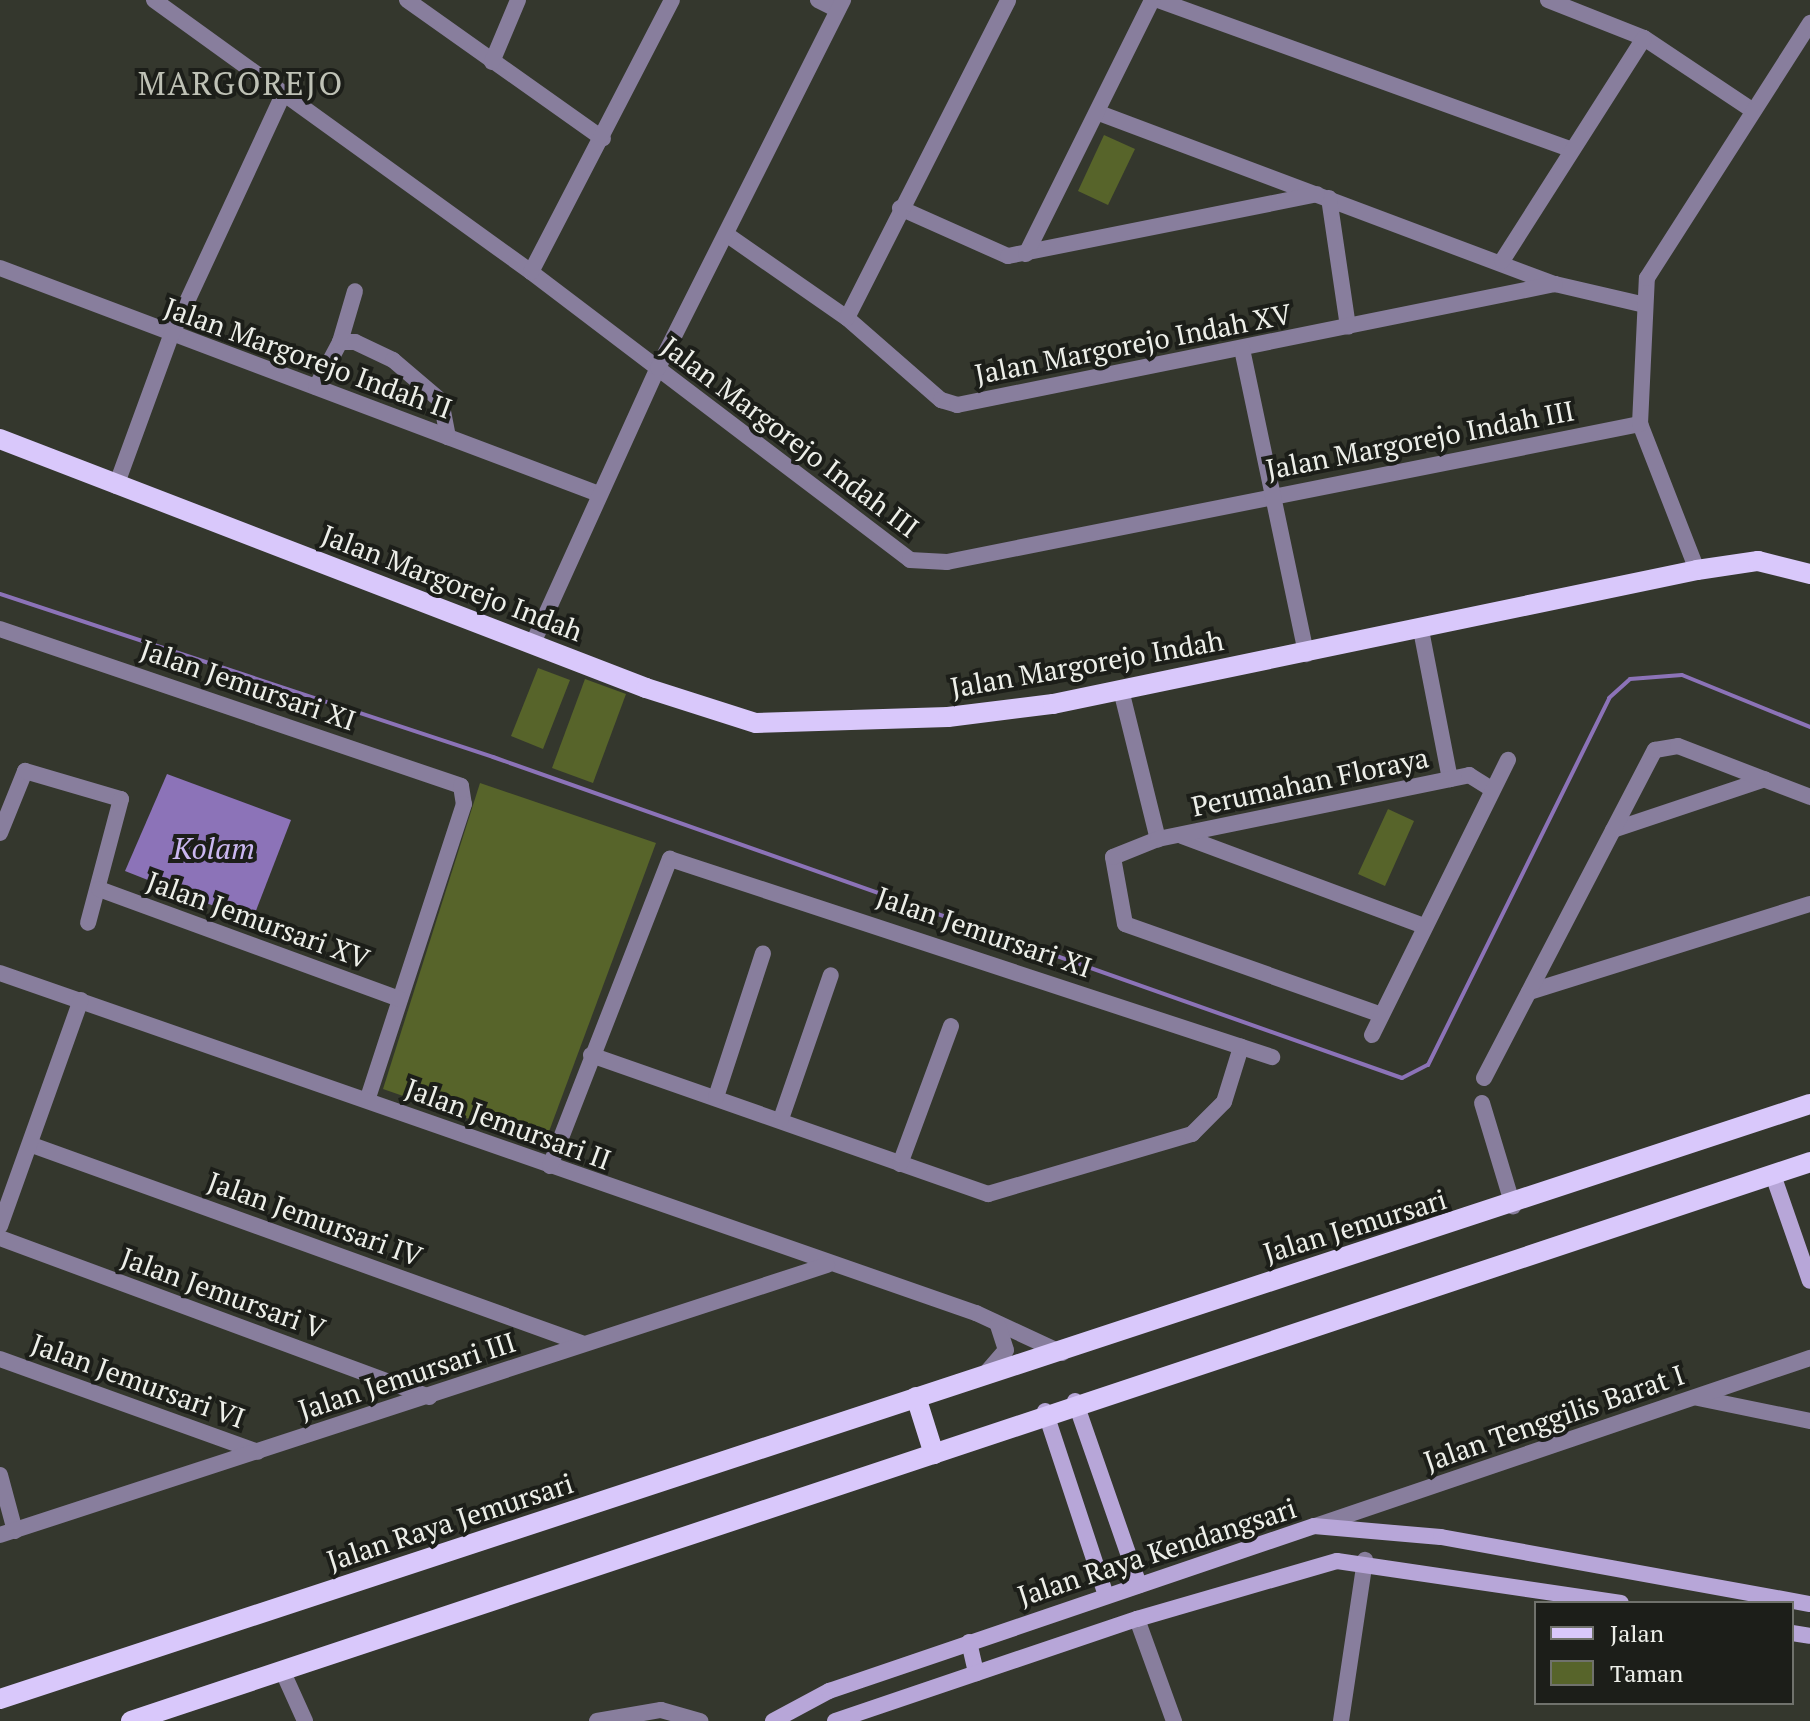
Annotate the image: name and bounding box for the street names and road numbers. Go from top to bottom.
street label: Jalan Margorejo Indah II [160,290,456,426]
street label: Jalan Margorejo Indah XV [972,297,1294,391]
street label: Jalan Margorejo Indah III [655,329,925,545]
street label: Jalan Margorejo Indah III [1263,394,1577,486]
street label: Jalan Margorejo Indah [317,518,587,648]
street label: Jalan Margorejo Indah [948,623,1226,705]
street label: Jalan Jemursari XI [136,632,360,738]
street label: Perumahan Floraya [1188,740,1432,824]
street label: Jalan Jemursari XV [142,864,374,976]
street label: Jalan Jemursari XI [872,879,1096,985]
street label: Jalan Jemursari II [401,1071,615,1177]
street label: Jalan Jemursari IV [203,1165,427,1273]
street label: Jalan Jemursari [1259,1182,1451,1270]
street label: Jalan Jemursari V [116,1240,330,1346]
street label: Jalan Jemursari III [294,1325,520,1427]
street label: Jalan Jemursari VI [26,1327,250,1435]
street label: Jalan Tenggilis Barat I [1419,1358,1689,1478]
street label: Jalan Raya Jemursari [323,1466,577,1578]
street label: Jalan Raya Kendangsari [1014,1491,1300,1613]

